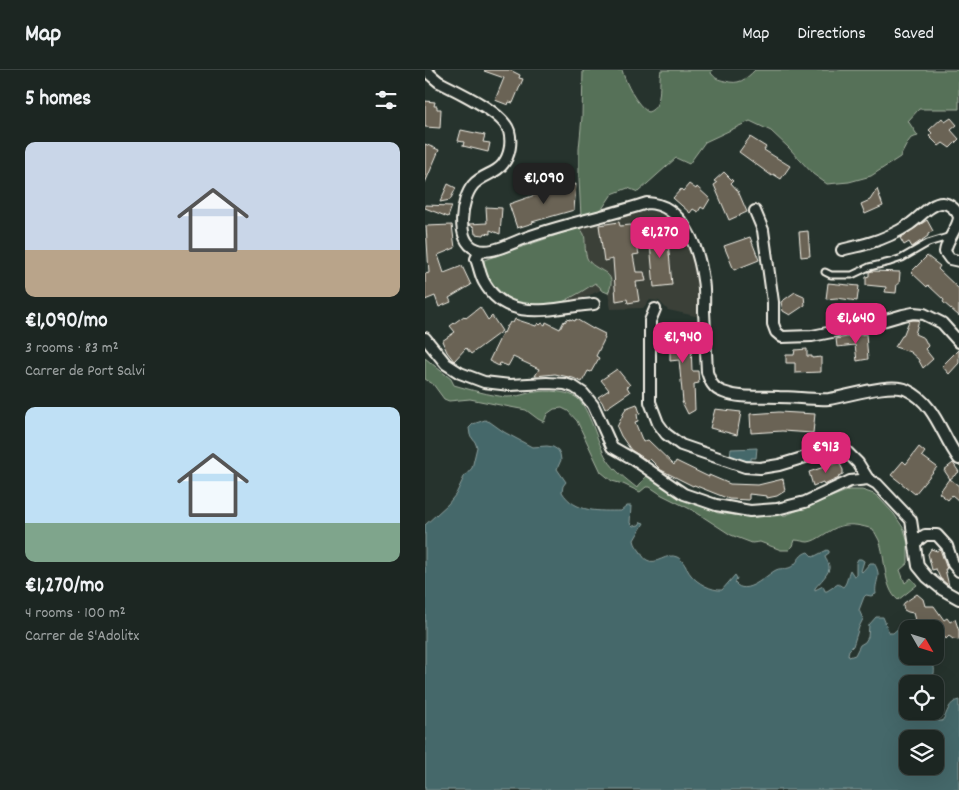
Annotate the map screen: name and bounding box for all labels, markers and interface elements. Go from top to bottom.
text: Map [25,18,61,52]
text: Map [742,22,769,47]
text: Directions [797,22,866,47]
text: Saved [894,22,934,47]
text: 5 homes [25,85,91,115]
icon: filters [372,86,400,114]
pin: €1,090 [503,162,585,205]
text: €1,090 [524,167,564,190]
icon: home [168,175,258,265]
pin: €1,270 [619,216,701,259]
text: €1,270 [641,221,679,244]
pin: €1,640 [815,302,897,345]
text: €1,090/mo [25,307,108,337]
text: €1,640 [837,307,875,330]
pin: €1,940 [642,322,724,364]
text: €1,940 [664,326,702,349]
text: 3 rooms · 83 m² [25,337,119,360]
text: Carrer de Port Salvi [25,360,145,383]
pin: €913 [796,432,856,474]
text: €913 [813,436,839,459]
icon: home [168,440,258,530]
text: €1,270/mo [25,572,104,602]
text: 4 rooms · 100 m² [25,602,126,625]
north arrow [899,620,944,665]
map controls [899,620,944,775]
text: Carrer de S'Adolitx [25,625,139,648]
button: locate [899,675,944,720]
button: layers [899,730,944,775]

